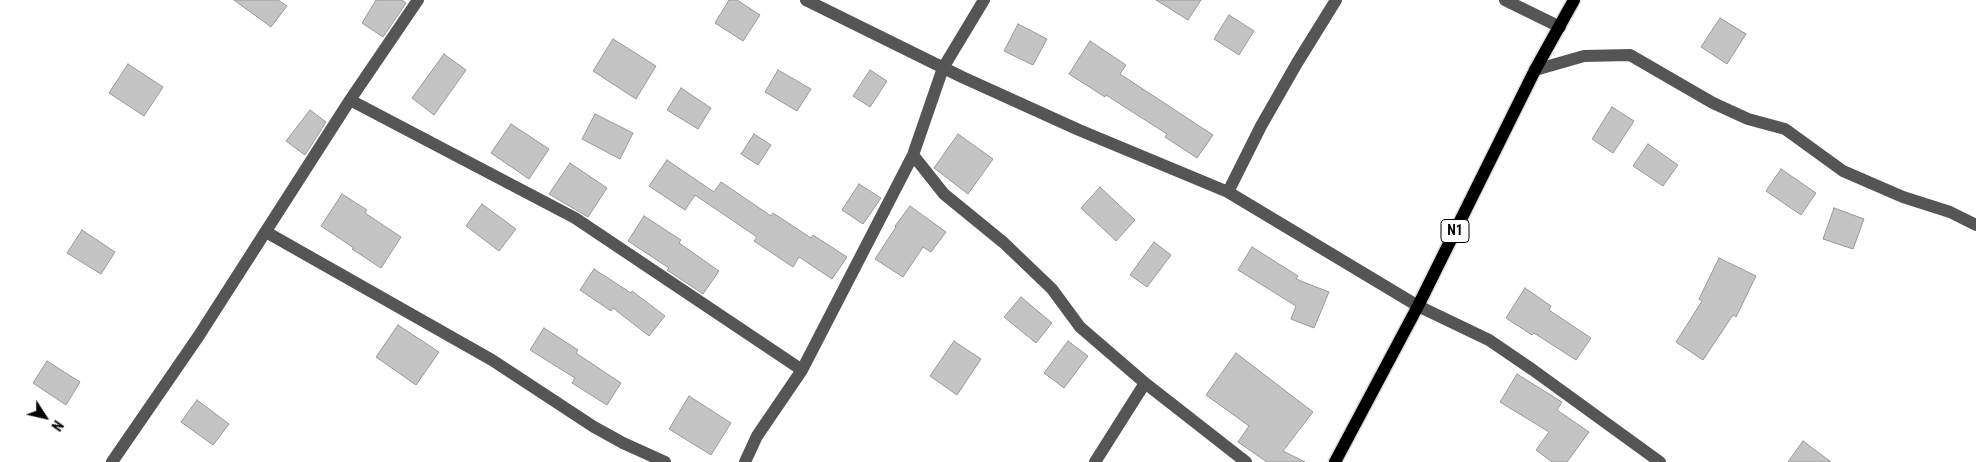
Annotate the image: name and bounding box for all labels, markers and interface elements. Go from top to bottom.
road number: N1 [1441,220,1469,242]
north arrow [20,392,70,442]
text: N [48,417,66,434]

